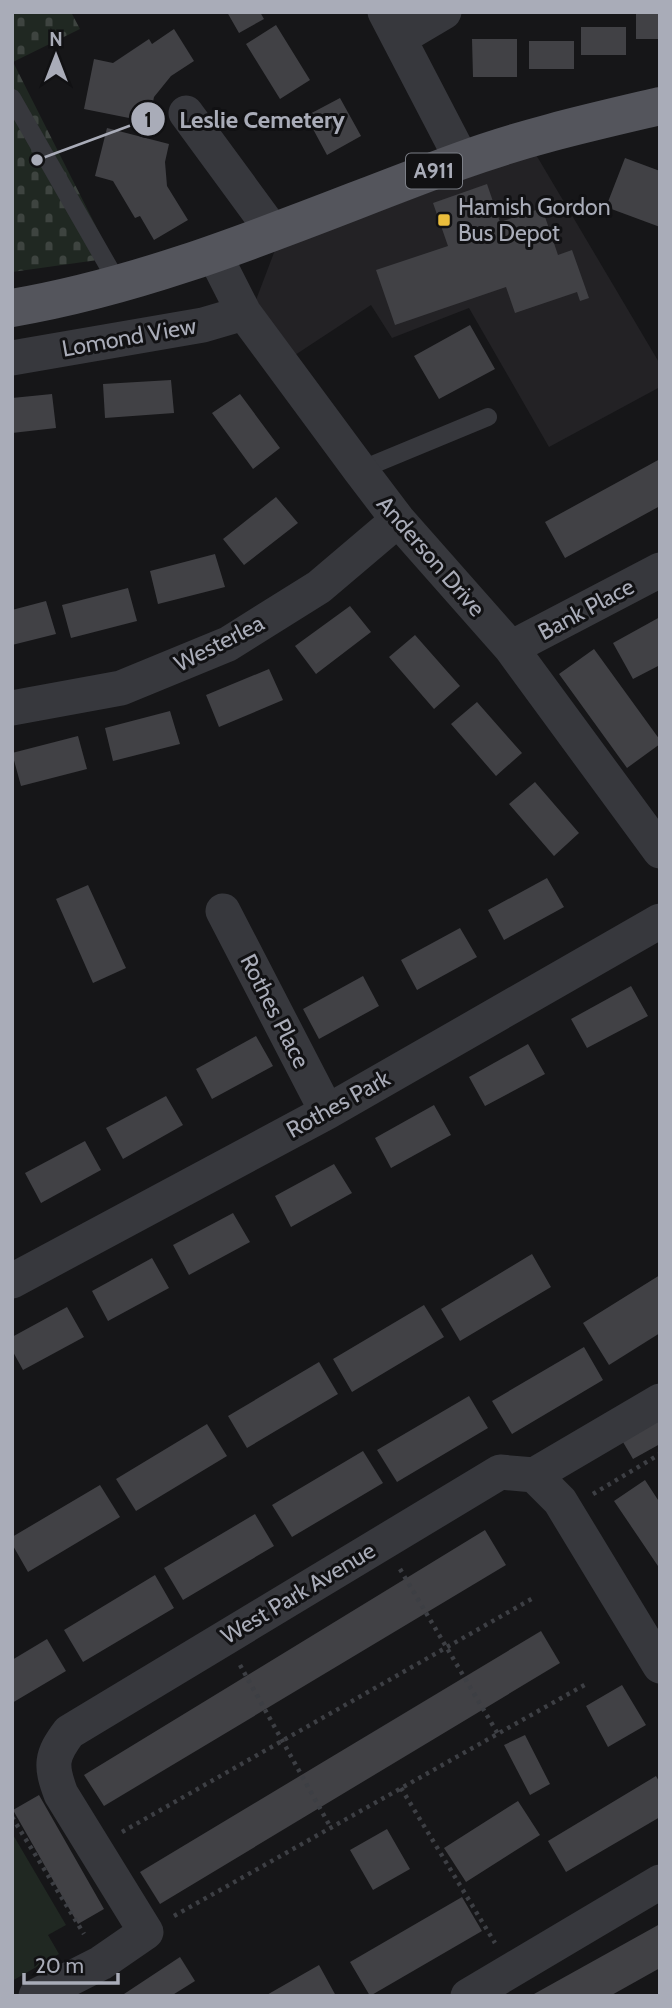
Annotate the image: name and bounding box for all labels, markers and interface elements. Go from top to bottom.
north arrow [21,21,91,91]
text: N [49,28,63,51]
callout: Leslie Cemetery [130,97,359,142]
text: Leslie Cemetery [179,105,345,134]
text: 1 [144,107,152,132]
road number: A911 [406,154,462,188]
place label: Hamish Gordon Bus Depot [458,193,611,247]
marker: Hamish Gordon Bus Depot [436,212,452,228]
street label: Lomond View [60,311,199,363]
street label: Anderson Drive [371,490,491,622]
street label: Bank Place [533,572,639,646]
street label: Westerlea [169,609,269,677]
street label: Rothes Place [234,949,316,1073]
street label: Rothes Park [281,1064,395,1144]
street label: West Park Avenue [216,1536,380,1650]
scale bar [24,1941,119,1985]
text: 20 m [35,1953,84,1978]

